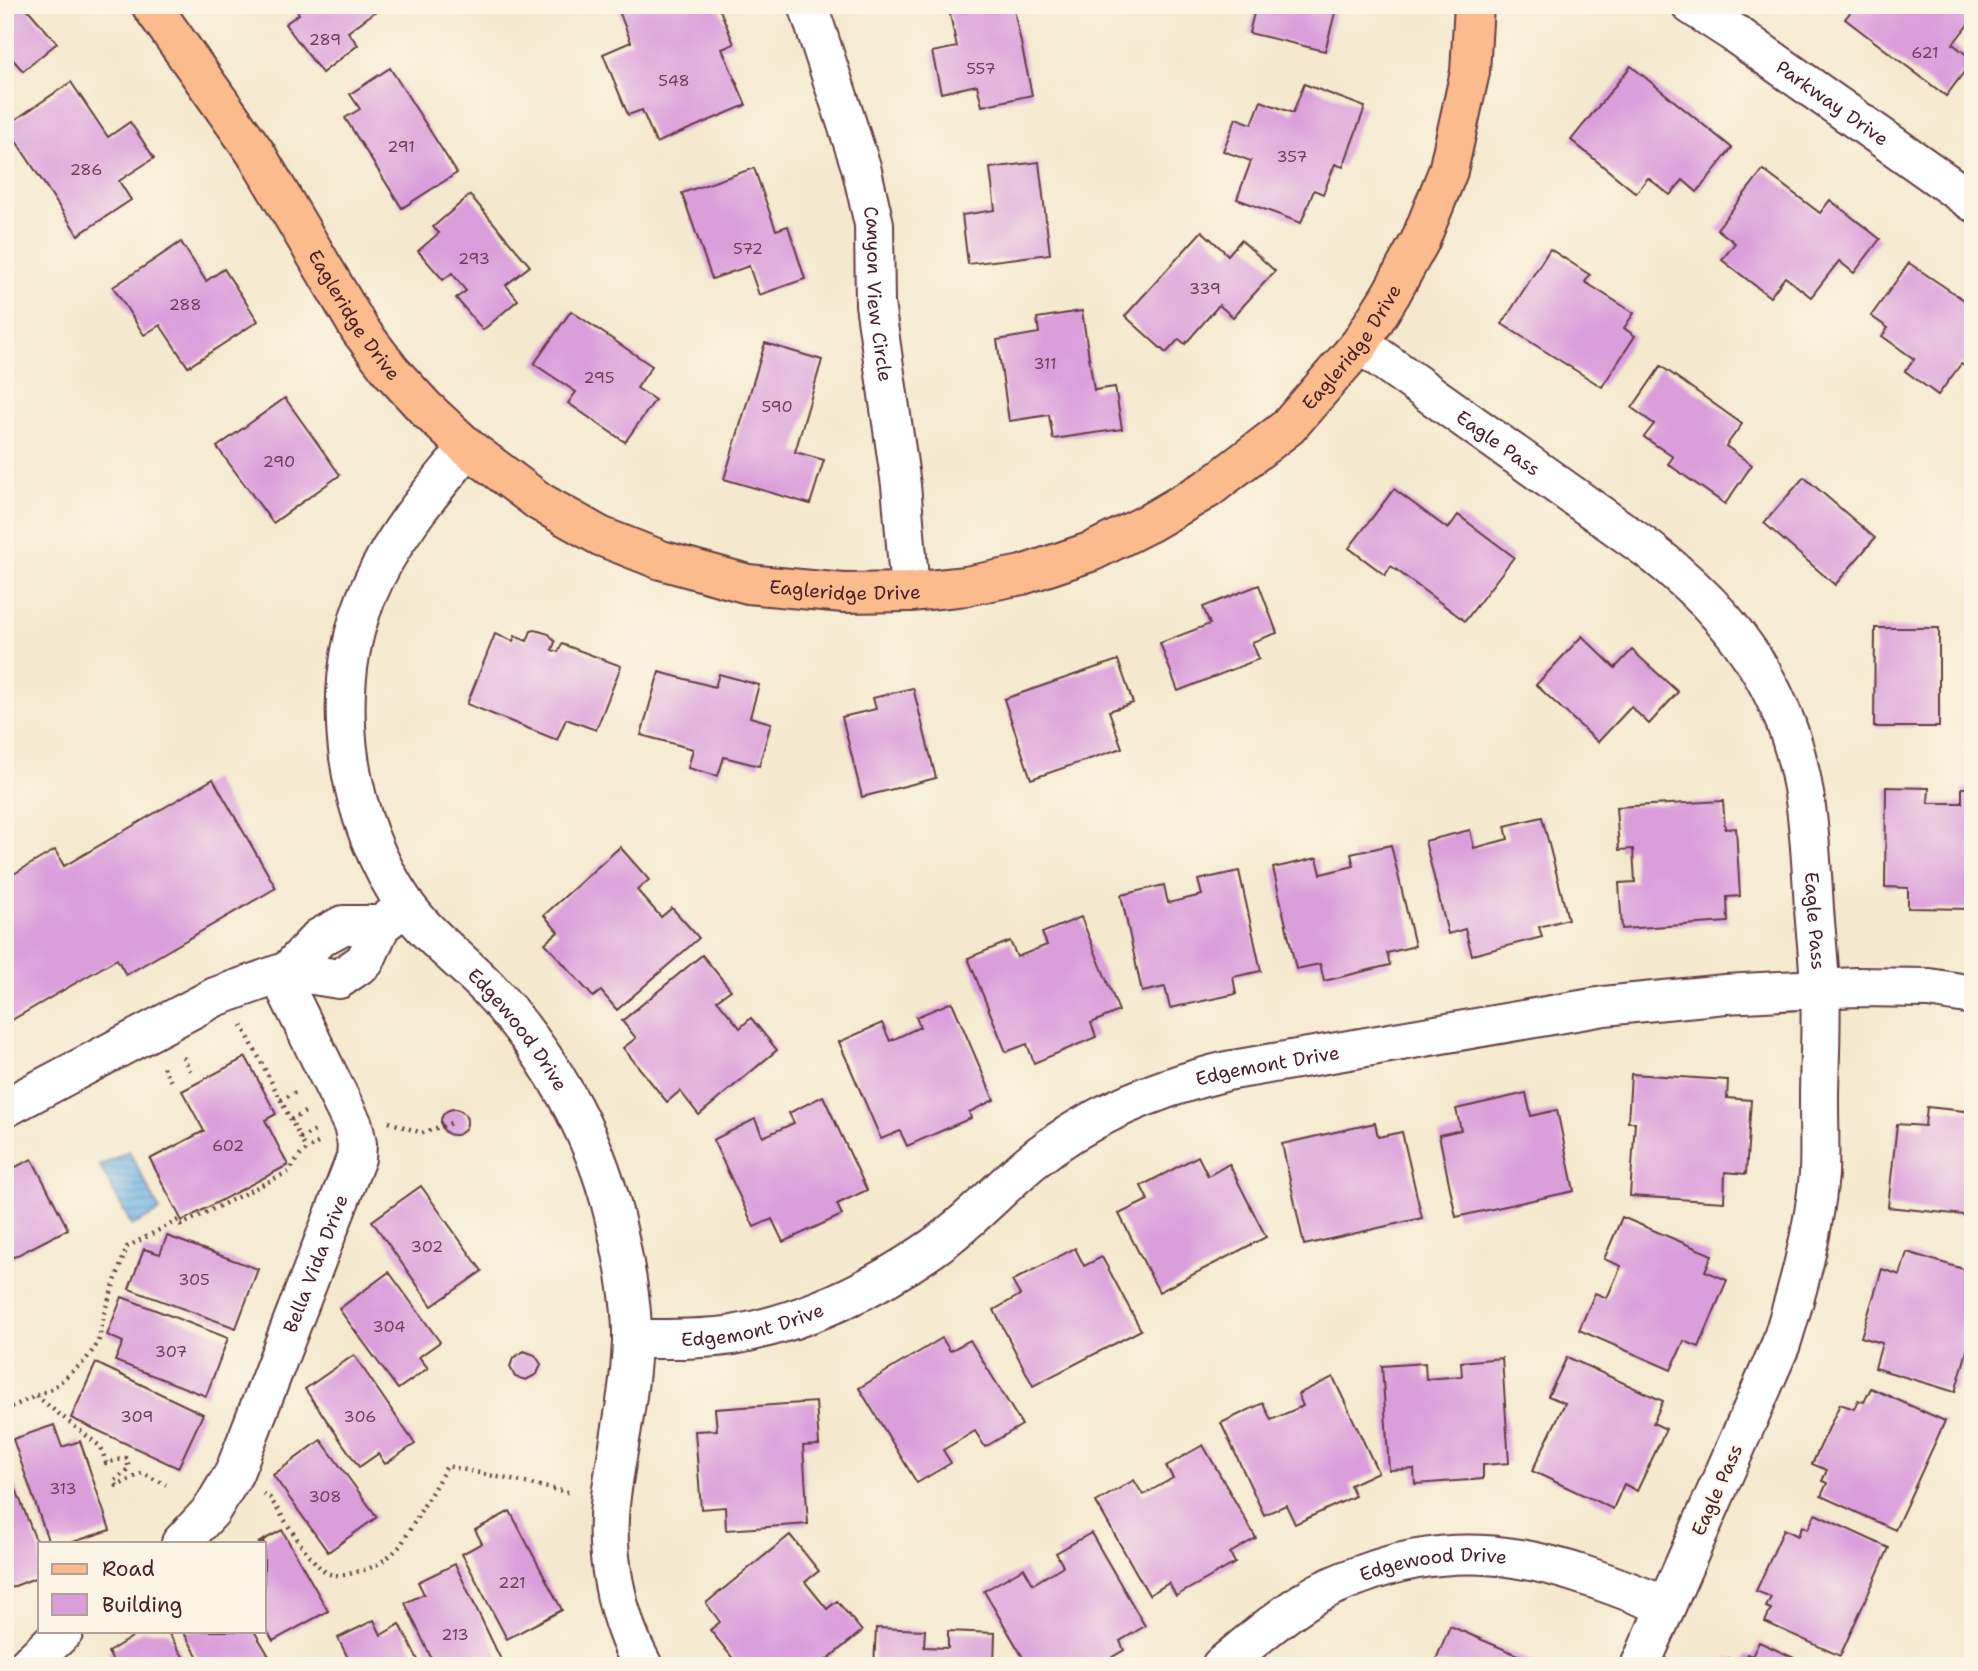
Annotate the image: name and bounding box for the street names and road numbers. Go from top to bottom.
street label: Parkway Drive [1771,54,1894,151]
street label: Canyon View Circle [858,204,899,383]
street label: Eagleridge Drive [303,245,406,386]
street label: Eagleridge Drive [1296,280,1407,415]
street label: Eagle Pass [1451,404,1545,481]
street label: Eagleridge Drive [768,574,922,606]
street label: Eagle Pass [1799,871,1831,970]
street label: Edgewood Drive [462,962,574,1095]
street label: Edgemont Drive [1193,1039,1341,1091]
street label: Bella Vida Drive [277,1191,353,1336]
street label: Edgemont Drive [681,1297,827,1351]
street label: Eagle Pass [1686,1440,1748,1540]
street label: Edgewood Drive [1356,1542,1508,1587]

